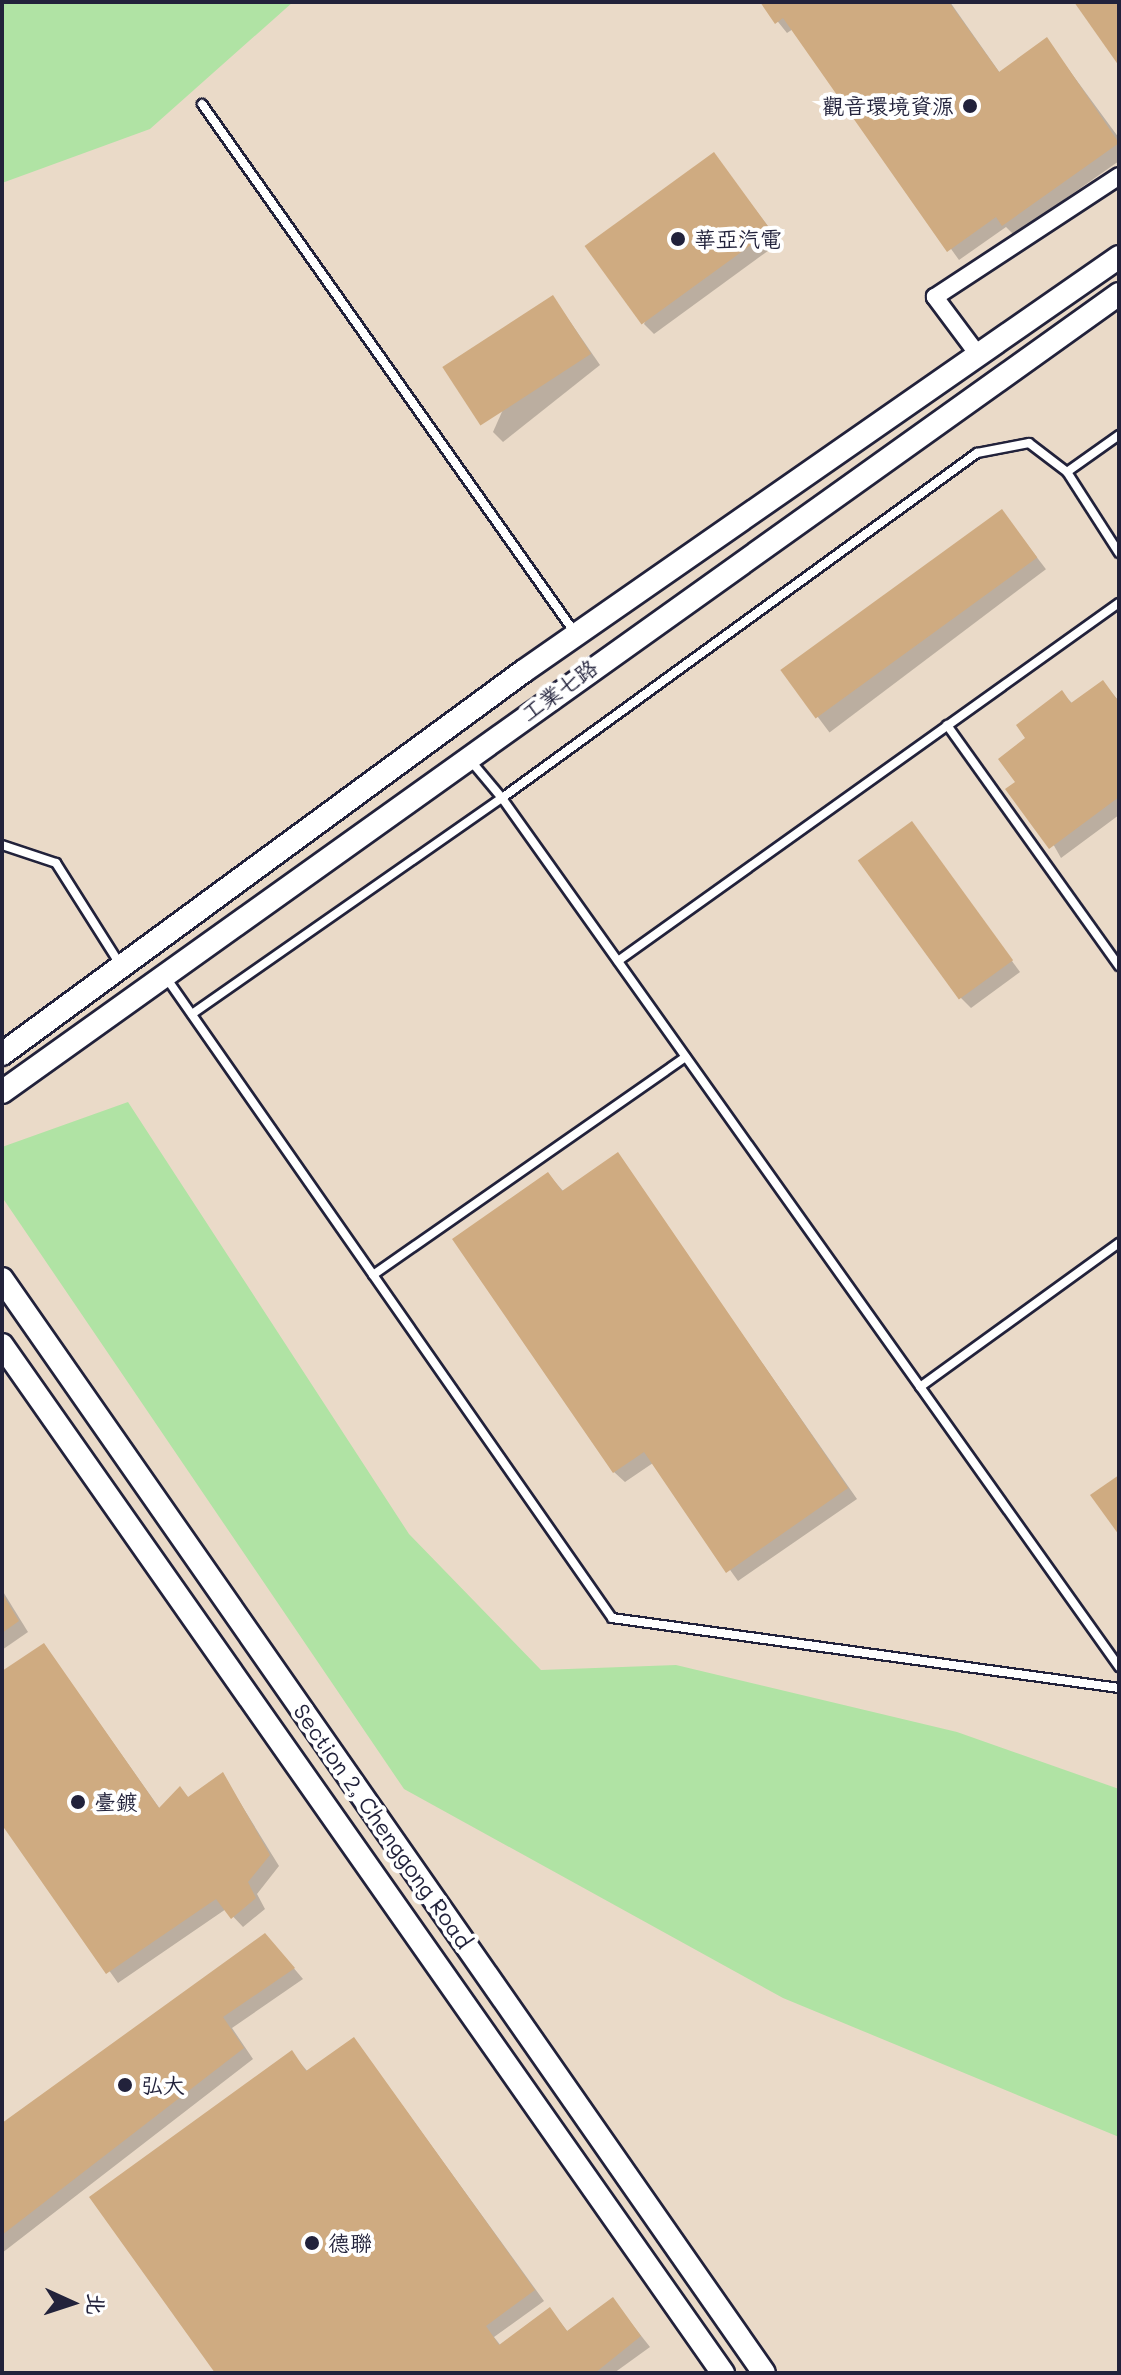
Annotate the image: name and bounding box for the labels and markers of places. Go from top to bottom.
place label: 觀音環境資源 [822,93,954,119]
marker: 觀音環境資源 [961,97,979,115]
place label: 華亞汽電 [694,226,782,252]
marker: 華亞汽電 [669,230,687,248]
place label: 臺鍍 [94,1789,138,1815]
marker: 臺鍍 [69,1793,87,1811]
place label: 弘大 [141,2072,185,2098]
marker: 弘大 [116,2076,134,2094]
place label: 德聯 [328,2230,372,2256]
marker: 德聯 [303,2234,321,2252]

